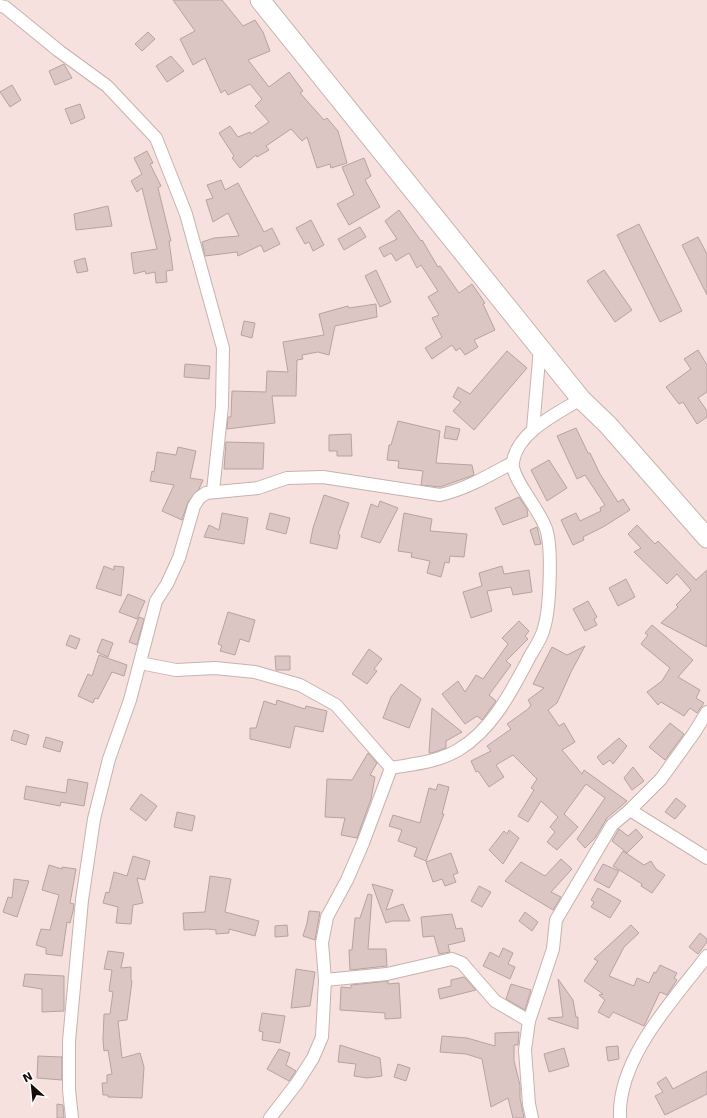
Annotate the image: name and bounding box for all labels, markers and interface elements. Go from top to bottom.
north arrow [12,1066,52,1106]
text: N [21,1070,35,1085]

